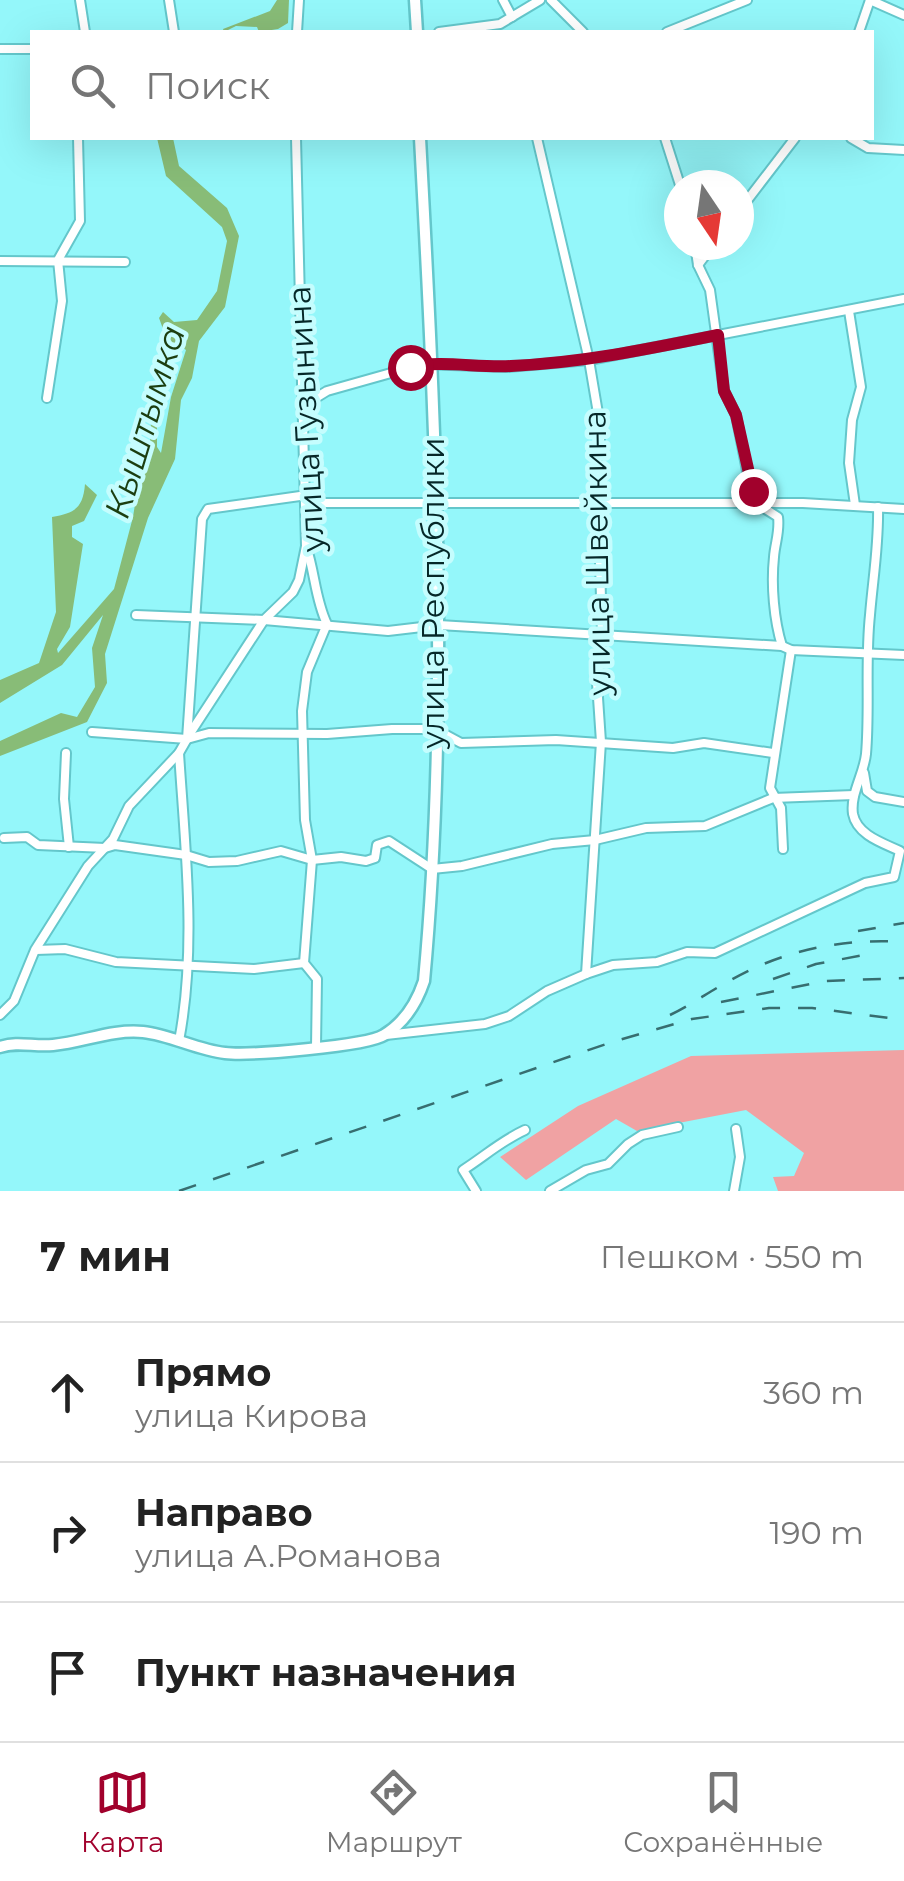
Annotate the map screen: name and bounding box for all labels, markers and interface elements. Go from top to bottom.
search box [30,30,874,140]
icon: search [65,58,120,113]
text: Поиск [145,62,270,109]
north arrow [664,170,754,260]
street label: улица Гузынина [279,285,332,554]
water label: Кыштымка [95,320,194,524]
route start [388,345,434,391]
street label: улица Швейкина [575,410,619,697]
street label: улица Республики [413,437,452,750]
route end [731,469,777,515]
text: 7 мин [40,1230,171,1282]
text: Пешком · 550 m [600,1237,864,1276]
text: Прямо [135,1349,271,1396]
icon: ahead [40,1365,95,1420]
text: 360 m [763,1373,864,1412]
text: улица Кирова [135,1396,368,1435]
text: Направо [135,1489,313,1536]
icon: right [40,1505,95,1560]
text: 190 m [769,1513,864,1552]
text: улица А.Романова [135,1536,442,1575]
icon: arrive [40,1645,95,1700]
text: Пункт назначения [135,1649,517,1696]
tab: Карта [81,1765,164,1859]
tab: Маршрут [326,1765,462,1859]
tab: Сохранённые [623,1765,823,1859]

